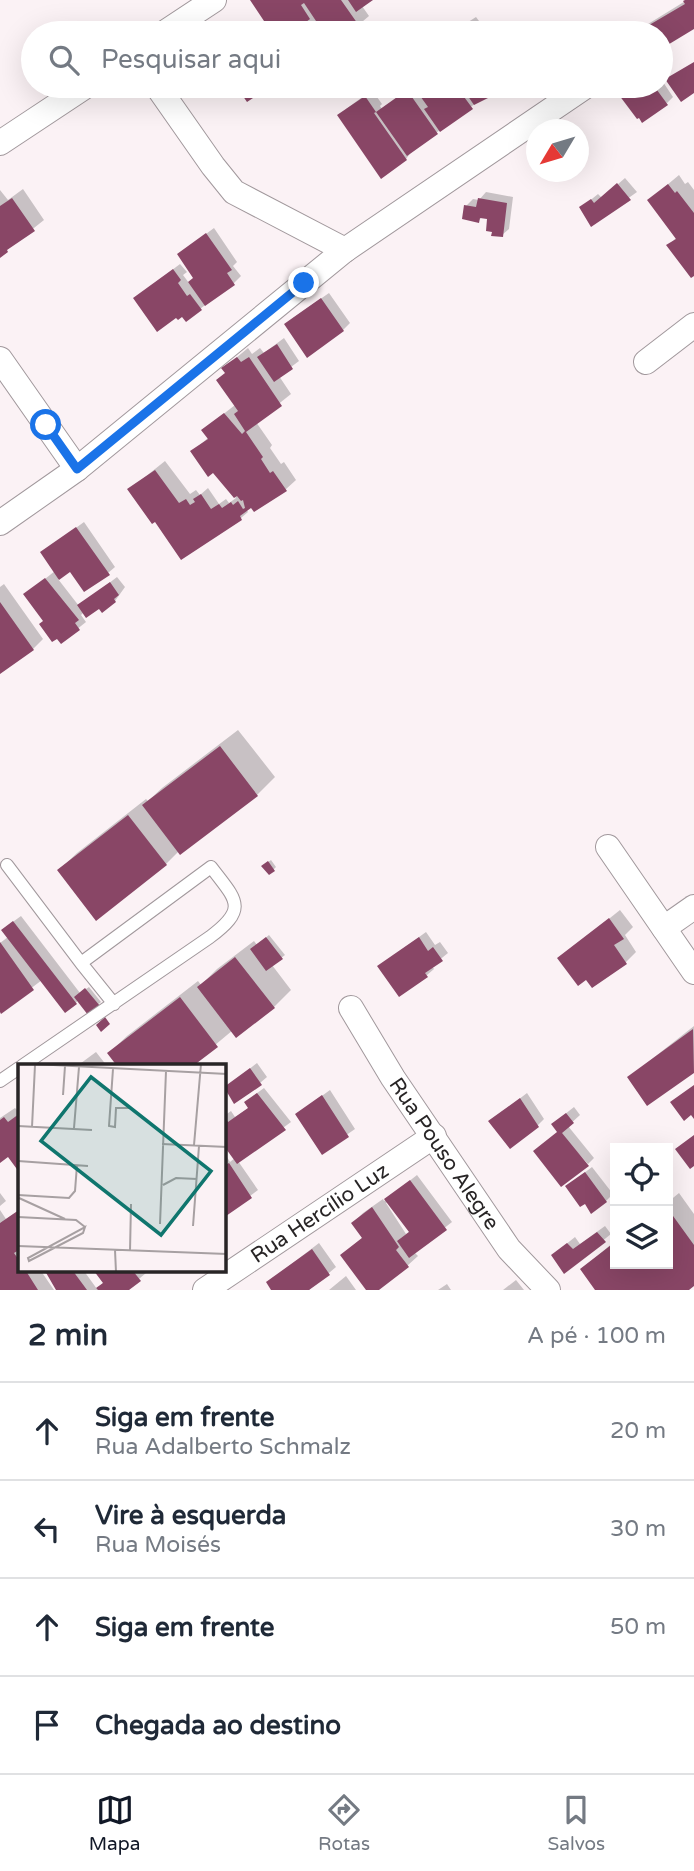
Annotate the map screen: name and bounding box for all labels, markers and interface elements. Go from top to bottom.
search box [21,21,673,98]
icon: search [45,41,83,79]
text: Pesquisar aqui [101,44,281,75]
north arrow [526,119,589,182]
route end [288,267,319,298]
route start [30,409,61,440]
inset map [18,1064,226,1272]
street label: Rua Pouso Alegre [383,1073,504,1235]
map controls [610,1143,673,1269]
button: locate [610,1143,673,1206]
street label: Rua Hercílio Luz [246,1158,393,1269]
button: layers [610,1206,673,1269]
text: 2 min [28,1317,108,1354]
text: A pé · 100 m [527,1322,666,1350]
text: Siga em frente [95,1402,275,1433]
icon: ahead [28,1412,66,1450]
text: 20 m [610,1417,666,1445]
text: Rua Adalberto Schmalz [95,1433,351,1461]
text: Vire à esquerda [95,1500,286,1531]
icon: left [28,1510,66,1548]
text: 30 m [610,1515,666,1543]
text: Rua Moisés [95,1531,221,1559]
icon: ahead [28,1608,66,1646]
text: Siga em frente [95,1612,275,1643]
text: 50 m [610,1613,666,1641]
icon: arrive [28,1706,66,1744]
text: Chegada ao destino [95,1710,341,1741]
tab: Mapa [89,1791,140,1855]
tab: Rotas [318,1791,370,1855]
tab: Salvos [548,1791,605,1855]

